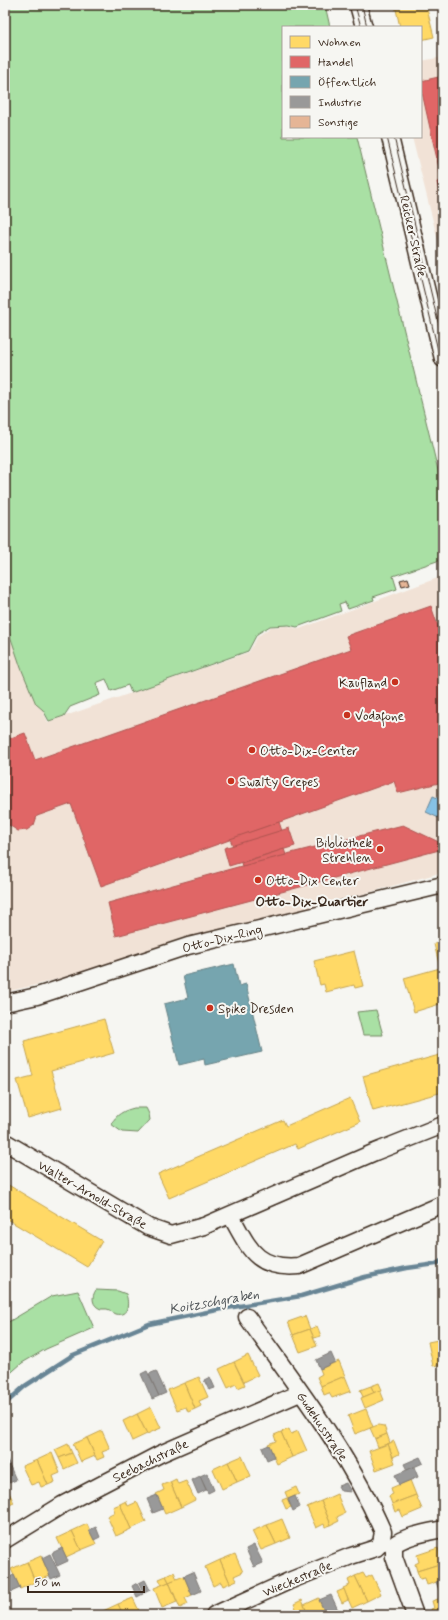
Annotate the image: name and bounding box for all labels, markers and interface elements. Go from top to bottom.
legend [282,26,422,138]
text: Wohnen [318,35,361,51]
text: Handel [318,55,353,71]
text: Öffentlich [318,75,377,91]
text: Industrie [318,95,362,111]
text: Sonstige [318,115,358,131]
street label: Reicker Straße [395,194,430,279]
place label: Kaufland [339,675,387,692]
marker: Kaufland [390,677,400,687]
place label: Vodafone [355,708,404,727]
marker: Vodafone [342,710,352,720]
place label: Otto-Dix-Center [260,743,358,760]
marker: Otto-Dix-Center [247,745,257,755]
place label: Swalty Crepes [239,774,318,791]
marker: Swalty Crepes [226,776,236,786]
place label: Bibliothek Strehlen [316,835,372,867]
marker: Bibliothek Strehlen [375,844,385,854]
place label: Otto-Dix Center [266,873,360,890]
marker: Otto-Dix Center [253,875,263,885]
district label: Otto-Dix-Quartier [255,893,369,911]
street label: Otto-Dix-Ring [181,921,265,959]
place label: Spike Dresden [218,1001,294,1018]
marker: Spike Dresden [205,1003,215,1013]
street label: Walter-Arnold-Straße [35,1157,150,1234]
water label: Koitzschgraben [168,1285,261,1320]
street label: Gudehusstraße [292,1389,351,1465]
street label: Seebachstraße [110,1436,191,1487]
street label: Wieckestraße [260,1557,335,1602]
scale bar [28,1568,144,1594]
text: 50 m [34,1575,61,1591]

